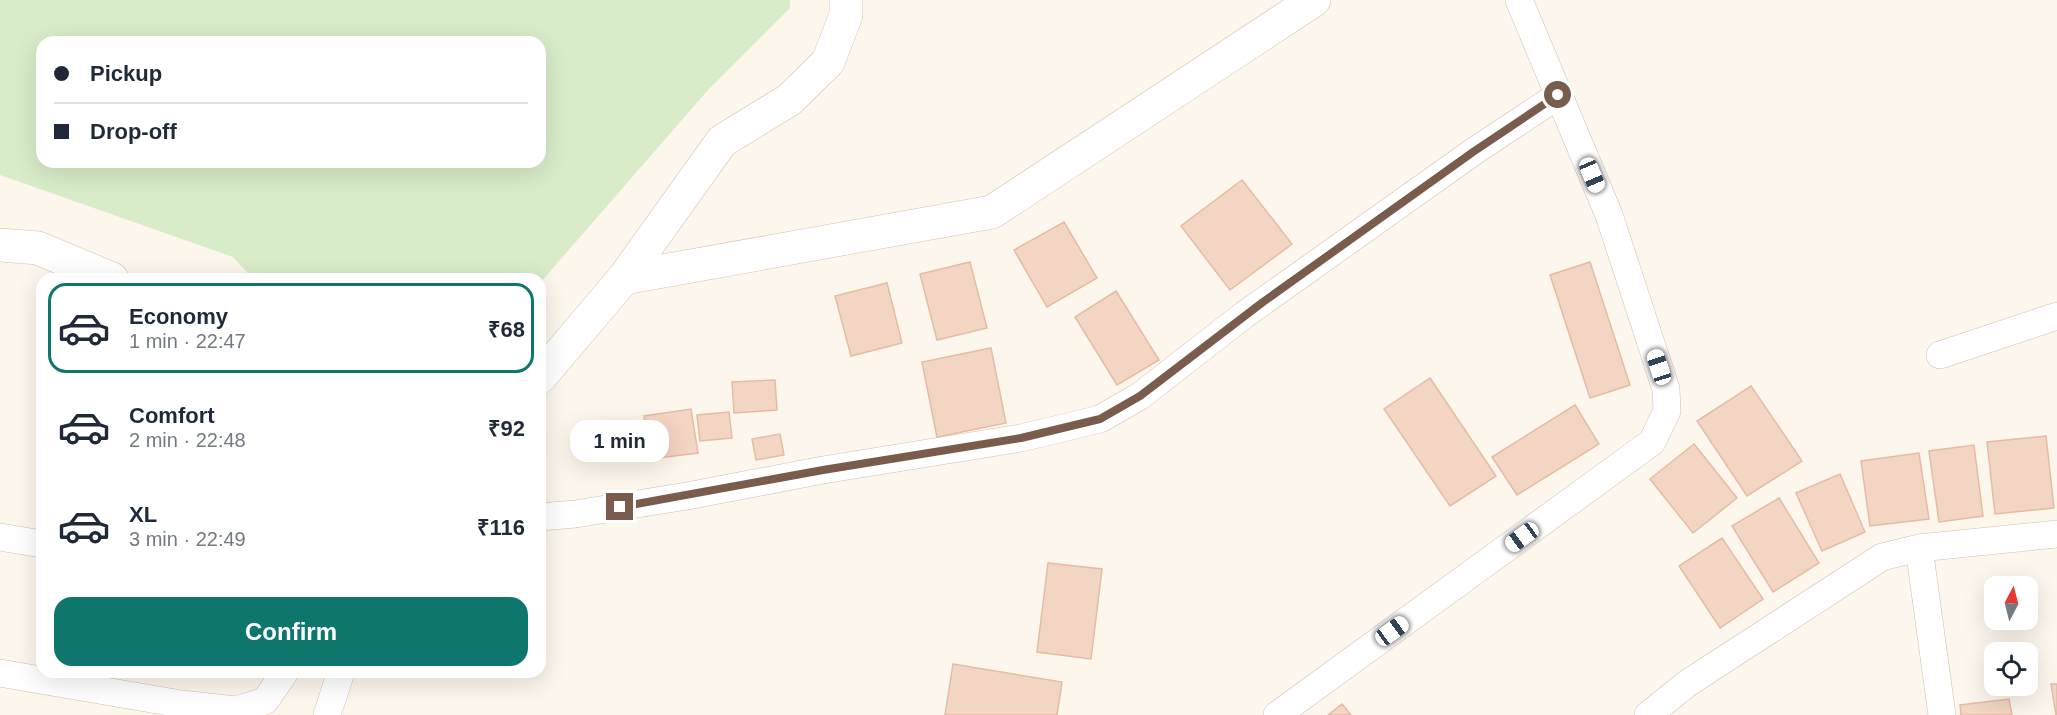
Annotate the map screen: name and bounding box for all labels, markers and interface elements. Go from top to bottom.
text: Pickup [90,61,162,86]
route start [1544,81,1571,108]
text: Drop-off [90,119,177,144]
car [1577,155,1607,195]
icon: car [57,301,111,355]
text: Economy [129,304,228,329]
text: ₹68 [488,317,525,342]
text: 1 min · 22:47 [129,330,246,352]
car [1645,347,1673,387]
icon: car [57,400,111,454]
text: Comfort [129,403,215,428]
text: ₹92 [488,416,525,441]
callout: 1 min [570,420,670,462]
text: 2 min · 22:48 [129,429,246,451]
text: 1 min [593,430,646,452]
route end [606,493,633,520]
icon: car [57,499,111,553]
text: XL [129,502,157,527]
text: ₹116 [477,515,525,540]
car [1502,519,1542,555]
text: 3 min · 22:49 [129,528,246,550]
north arrow [1984,576,2038,630]
map controls [1984,576,2038,696]
button: Confirm [54,597,528,666]
car [1372,613,1412,649]
button: locate [1984,642,2038,696]

